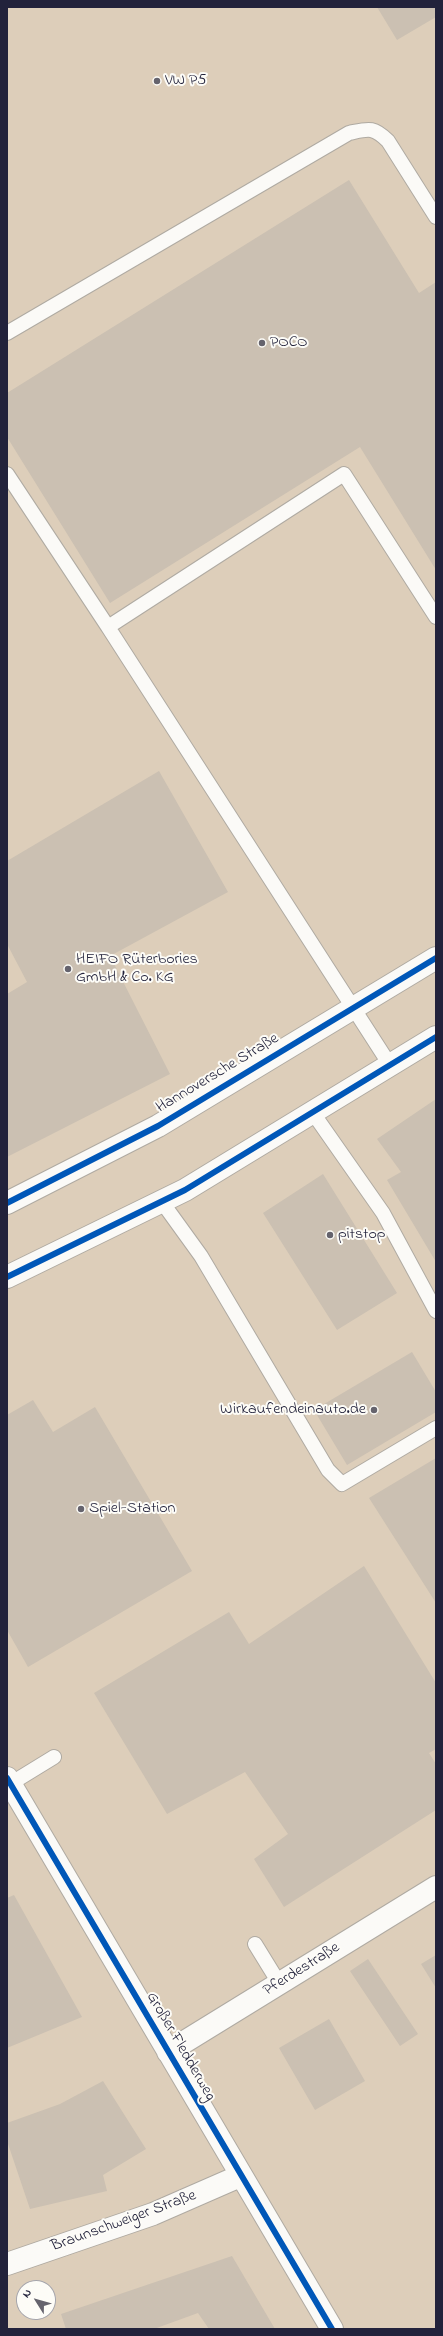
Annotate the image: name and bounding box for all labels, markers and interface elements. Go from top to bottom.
place label: VW P5 [165,71,206,91]
marker: VW P5 [152,76,162,86]
place label: POCO [270,333,308,353]
marker: POCO [257,338,267,348]
place label: HEIFO Rüterbories GmbH & Co. KG [76,950,198,988]
marker: HEIFO Rüterbories GmbH & Co. KG [63,964,73,974]
street label: Hannoversche Straße [153,1030,283,1118]
place label: pitstop [338,1225,386,1245]
marker: pitstop [325,1230,335,1240]
place label: Wirkaufendeinauto.de [220,1400,366,1420]
marker: Wirkaufendeinauto.de [369,1405,379,1415]
place label: Spiel-Station [89,1499,175,1519]
marker: Spiel-Station [76,1504,86,1514]
street label: Pferdestraße [260,1939,344,2001]
street label: Großer Fledderweg [141,1989,219,2105]
street label: Braunschweiger Straße [49,2187,199,2257]
north arrow [16,2280,56,2320]
text: N [19,2286,36,2301]

